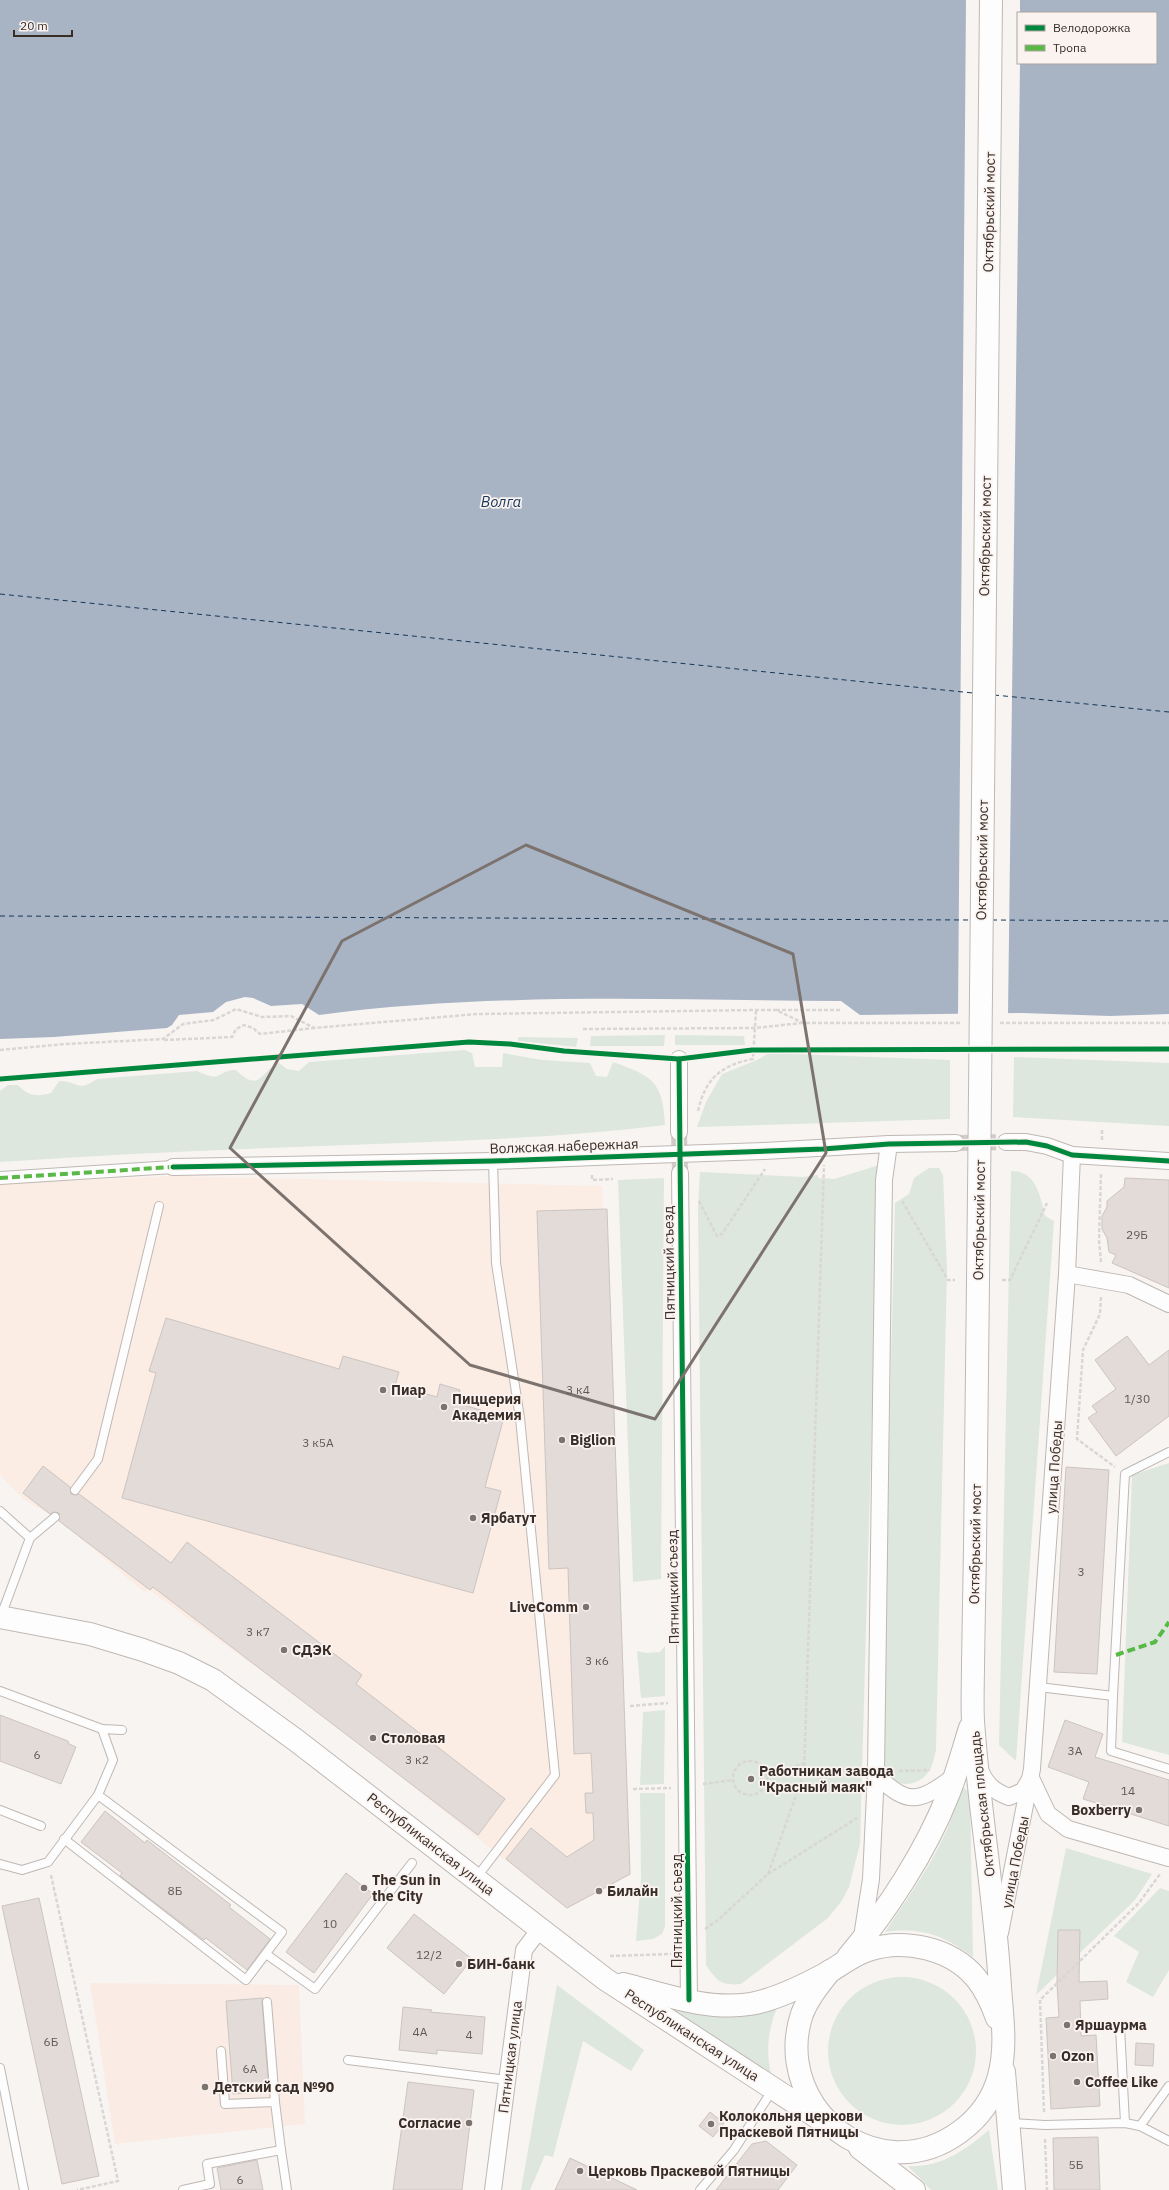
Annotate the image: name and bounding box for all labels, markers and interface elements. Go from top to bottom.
scale bar [14,12,72,38]
legend [1017,12,1157,64]
text: 20 m [20,18,48,33]
text: Велодорожка [1053,20,1131,35]
text: Тропа [1053,40,1087,55]
street label: Октябрьский мост [979,151,999,272]
street label: Октябрьский мост [975,475,995,596]
water label: Волга [481,492,521,511]
street label: Октябрьский мост [972,799,992,920]
street label: Волжская набережная [489,1134,639,1158]
street label: Октябрьский мост [969,1159,989,1280]
street label: Пятницкий съезд [659,1206,679,1320]
house number: 29Б [1126,1227,1148,1242]
place label: Пиар [391,1381,426,1399]
house number: 3 к4 [566,1382,590,1397]
marker: Пиар [378,1385,388,1395]
place label: Пиццерия Академия [452,1390,522,1424]
house number: 1/30 [1124,1391,1150,1406]
marker: Пиццерия Академия [439,1402,449,1412]
street label: улица Победы [1042,1420,1066,1514]
place label: Biglion [570,1431,616,1449]
house number: 3 к5А [302,1435,334,1450]
marker: Biglion [557,1435,567,1445]
street label: Октябрьский мост [965,1483,985,1604]
place label: Ярбатут [481,1509,536,1527]
marker: Ярбатут [468,1513,478,1523]
street label: Пятницкий съезд [663,1530,683,1644]
house number: 3 [1077,1564,1085,1579]
place label: LiveComm [509,1598,578,1616]
marker: LiveComm [581,1602,591,1612]
house number: 3 к7 [246,1624,270,1639]
place label: СДЭК [292,1641,331,1659]
marker: СДЭК [279,1645,289,1655]
house number: 3 к6 [585,1653,609,1668]
place label: Столовая [381,1729,445,1747]
street label: Октябрьская площадь [965,1730,999,1878]
marker: Столовая [368,1733,378,1743]
house number: 3А [1068,1743,1083,1758]
house number: 6 [33,1747,41,1762]
house number: 3 к2 [405,1752,429,1767]
place label: Работникам завода "Красный маяк" [759,1762,894,1796]
marker: Работникам завода "Красный маяк" [746,1774,756,1784]
house number: 14 [1121,1783,1135,1798]
street label: Республиканская улица [364,1789,499,1900]
place label: Boxberry [1071,1801,1132,1819]
marker: Boxberry [1134,1805,1144,1815]
street label: улица Победы [997,1814,1033,1910]
street label: Пятницкий съезд [668,1854,686,1968]
place label: The Sun in the City [372,1871,441,1905]
place label: Билайн [607,1882,658,1900]
house number: 8Б [168,1883,182,1898]
marker: The Sun in the City [359,1883,369,1893]
marker: Билайн [594,1886,604,1896]
house number: 10 [323,1916,337,1931]
house number: 12/2 [416,1947,442,1962]
place label: БИН-банк [467,1955,535,1973]
marker: БИН-банк [454,1959,464,1969]
street label: Республиканская улица [621,1985,763,2086]
street label: Пятницкая улица [494,1999,526,2114]
place label: Яршаурма [1075,2016,1147,2034]
marker: Яршаурма [1062,2020,1072,2030]
house number: 4А [413,2024,428,2039]
house number: 4 [465,2027,473,2042]
house number: 6Б [44,2034,58,2049]
place label: Ozon [1061,2047,1094,2065]
marker: Ozon [1048,2051,1058,2061]
house number: 6А [243,2061,258,2076]
place label: Coffee Like [1085,2073,1158,2091]
marker: Coffee Like [1072,2077,1082,2087]
place label: Детский сад №90 [213,2078,334,2096]
marker: Детский сад №90 [200,2082,210,2092]
place label: Колокольня церкови Праскевой Пятницы [719,2107,863,2141]
place label: Согласие [398,2114,461,2132]
marker: Согласие [464,2118,474,2128]
marker: Колокольня церкови Праскевой Пятницы [706,2119,716,2129]
house number: 5Б [1069,2157,1083,2172]
place label: Церковь Праскевой Пятницы [588,2162,790,2180]
marker: Церковь Праскевой Пятницы [575,2166,585,2176]
house number: 6 [236,2172,244,2187]

